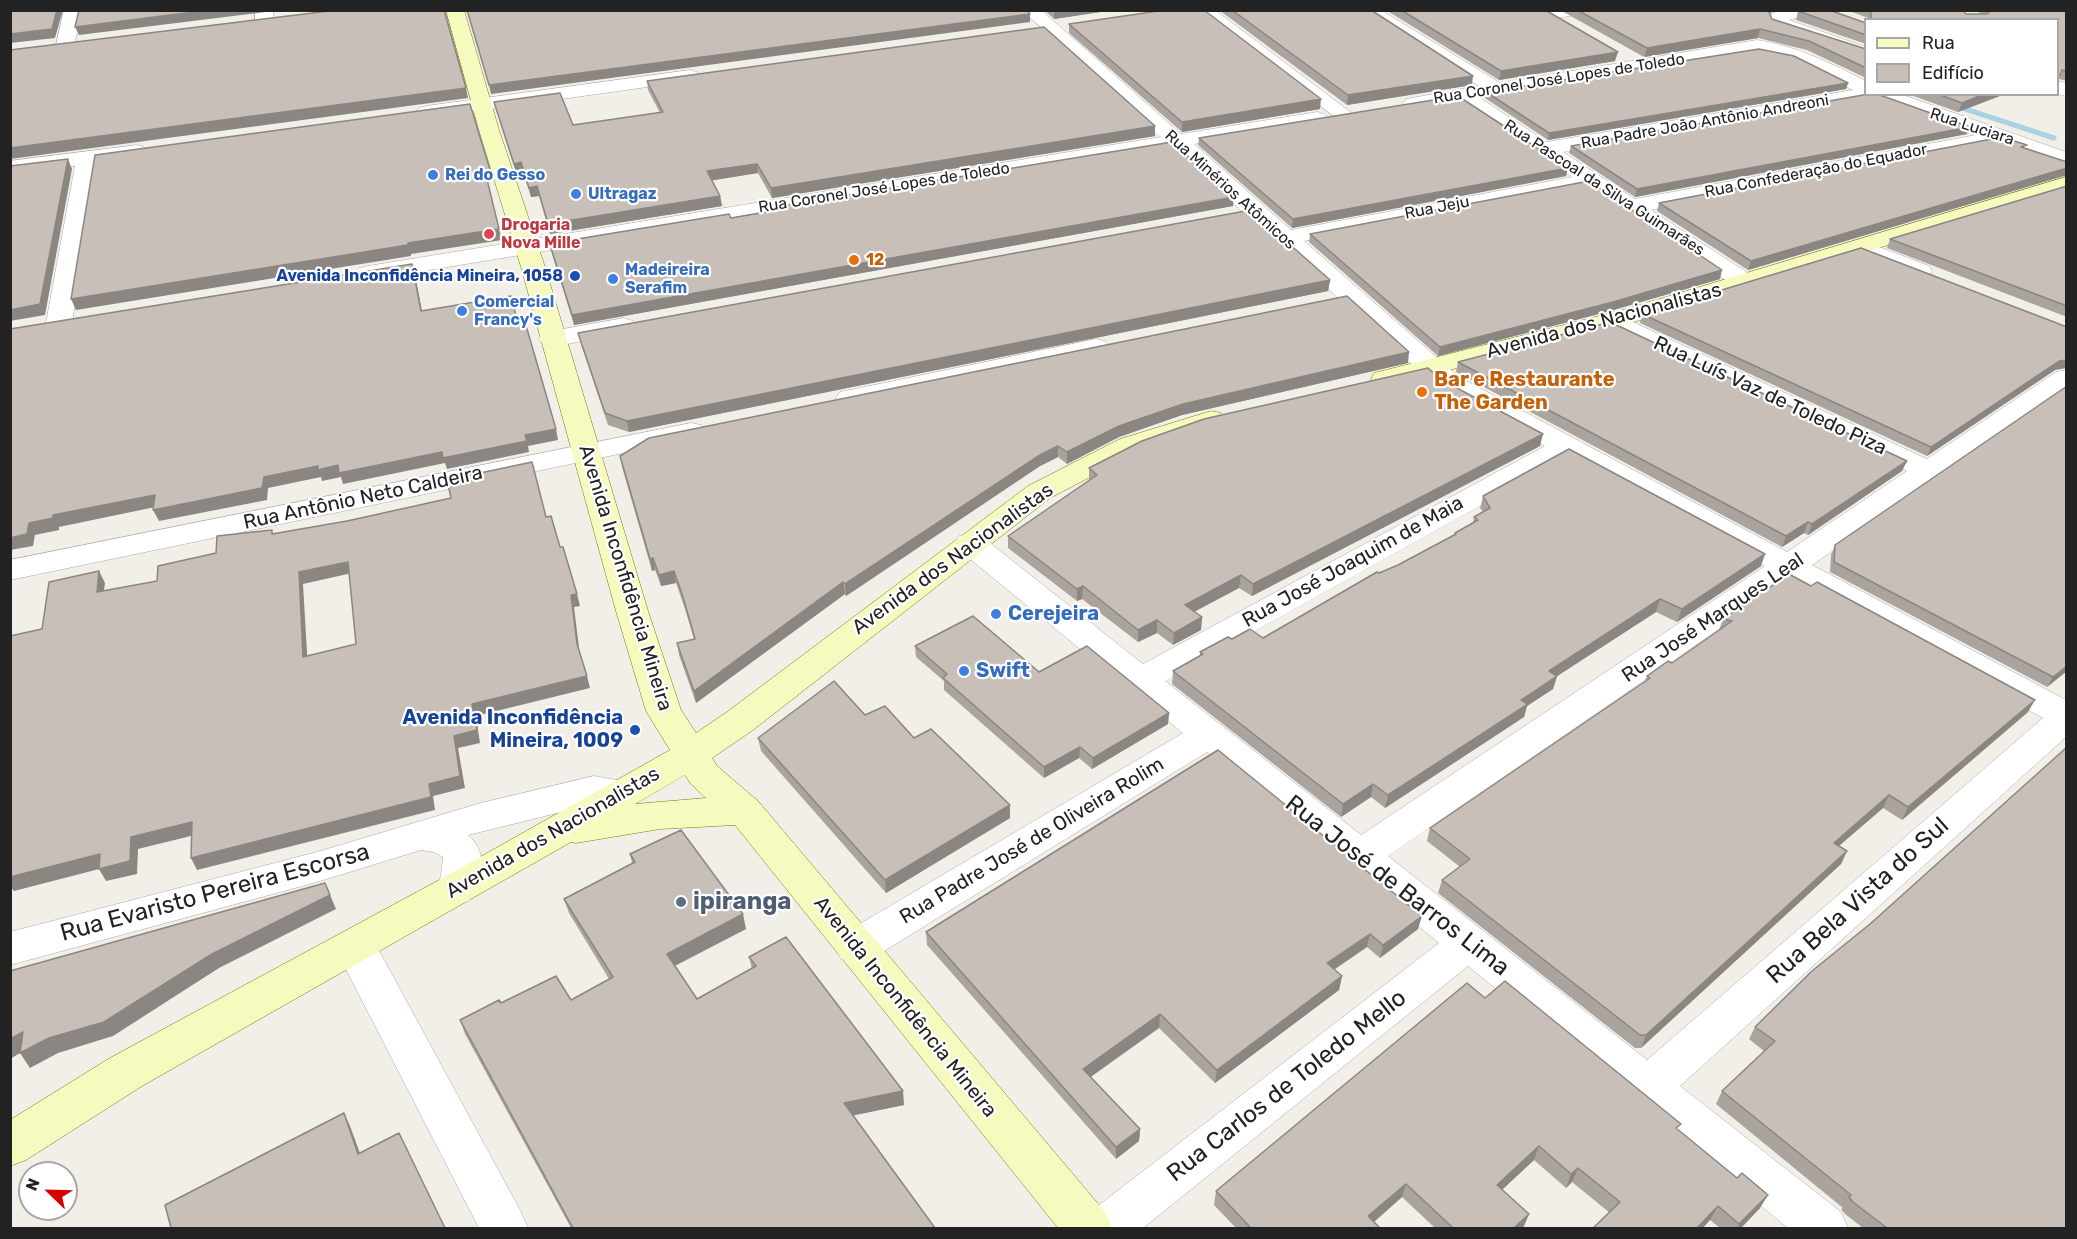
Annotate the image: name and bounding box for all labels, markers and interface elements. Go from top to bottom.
legend [1864,18,2059,96]
text: Rua [1922,32,1955,54]
street label: Rua Coronel José Lopes de Toledo [1432,50,1686,108]
text: Edifício [1922,62,1984,84]
street label: Rua Padre João Antônio Andreoni [1580,91,1830,153]
street label: Rua Luciara [1927,104,2017,150]
street label: Rua Pascoal da Silva Guimarães [1500,116,1708,260]
street label: Rua Minérios Atômicos [1161,126,1299,254]
street label: Rua Confederação do Equador [1703,140,1929,202]
street label: Rua Coronel José Lopes de Toledo [757,159,1011,217]
place label: Rei do Gesso [445,165,545,185]
marker: Rei do Gesso [426,168,440,182]
place label: Ultragaz [588,184,657,204]
marker: Ultragaz [569,187,583,201]
street label: Rua Jeju [1403,192,1471,224]
place label: Drogaria Nova Mille [501,215,580,253]
marker: Drogaria Nova Mille [482,227,496,241]
place label: 12 [866,250,884,270]
marker: 12 [847,253,861,267]
place label: Madeireira Serafim [625,260,710,298]
place label: Avenida Inconfidência Mineira, 1058 [277,266,563,286]
marker: Avenida Inconfidência Mineira, 1058 [568,269,582,283]
marker: Madeireira Serafim [606,272,620,286]
street label: Avenida dos Nacionalistas [1484,278,1724,364]
place label: Comercial Francy's [474,292,554,330]
marker: Comercial Francy's [455,304,469,318]
street label: Rua Luís Vaz de Toledo Piza [1650,331,1890,461]
place label: Bar e Restaurante The Garden [1434,368,1615,415]
marker: Bar e Restaurante The Garden [1415,385,1429,399]
street label: Avenida Inconfidência Mineira [573,442,677,714]
street label: Rua Antônio Neto Caldeira [241,461,485,535]
street label: Avenida dos Nacionalistas [848,478,1058,640]
street label: Rua José Joaquim de Maia [1238,491,1468,633]
street label: Rua José Marques Leal [1617,548,1809,688]
place label: Cerejeira [1008,602,1099,626]
marker: Cerejeira [989,607,1003,621]
place label: Swift [976,659,1030,683]
marker: Swift [957,664,971,678]
place label: Avenida Inconfidência Mineira, 1009 [402,706,623,753]
marker: Avenida Inconfidência Mineira, 1009 [628,723,642,737]
street label: Rua Padre José de Oliveira Rolim [896,752,1168,930]
street label: Avenida dos Nacionalistas [442,762,664,904]
street label: Rua José de Barros Lima [1279,790,1515,982]
street label: Rua Bela Vista do Sul [1761,812,1955,990]
street label: Rua Evaristo Pereira Escorsa [57,838,373,948]
place label: ipiranga [693,888,792,916]
street label: Avenida Inconfidência Mineira [809,892,1001,1122]
marker: ipiranga [674,895,688,909]
street label: Rua Carlos de Toledo Mello [1162,984,1412,1188]
north arrow [18,1161,78,1221]
text: N [22,1176,44,1194]

